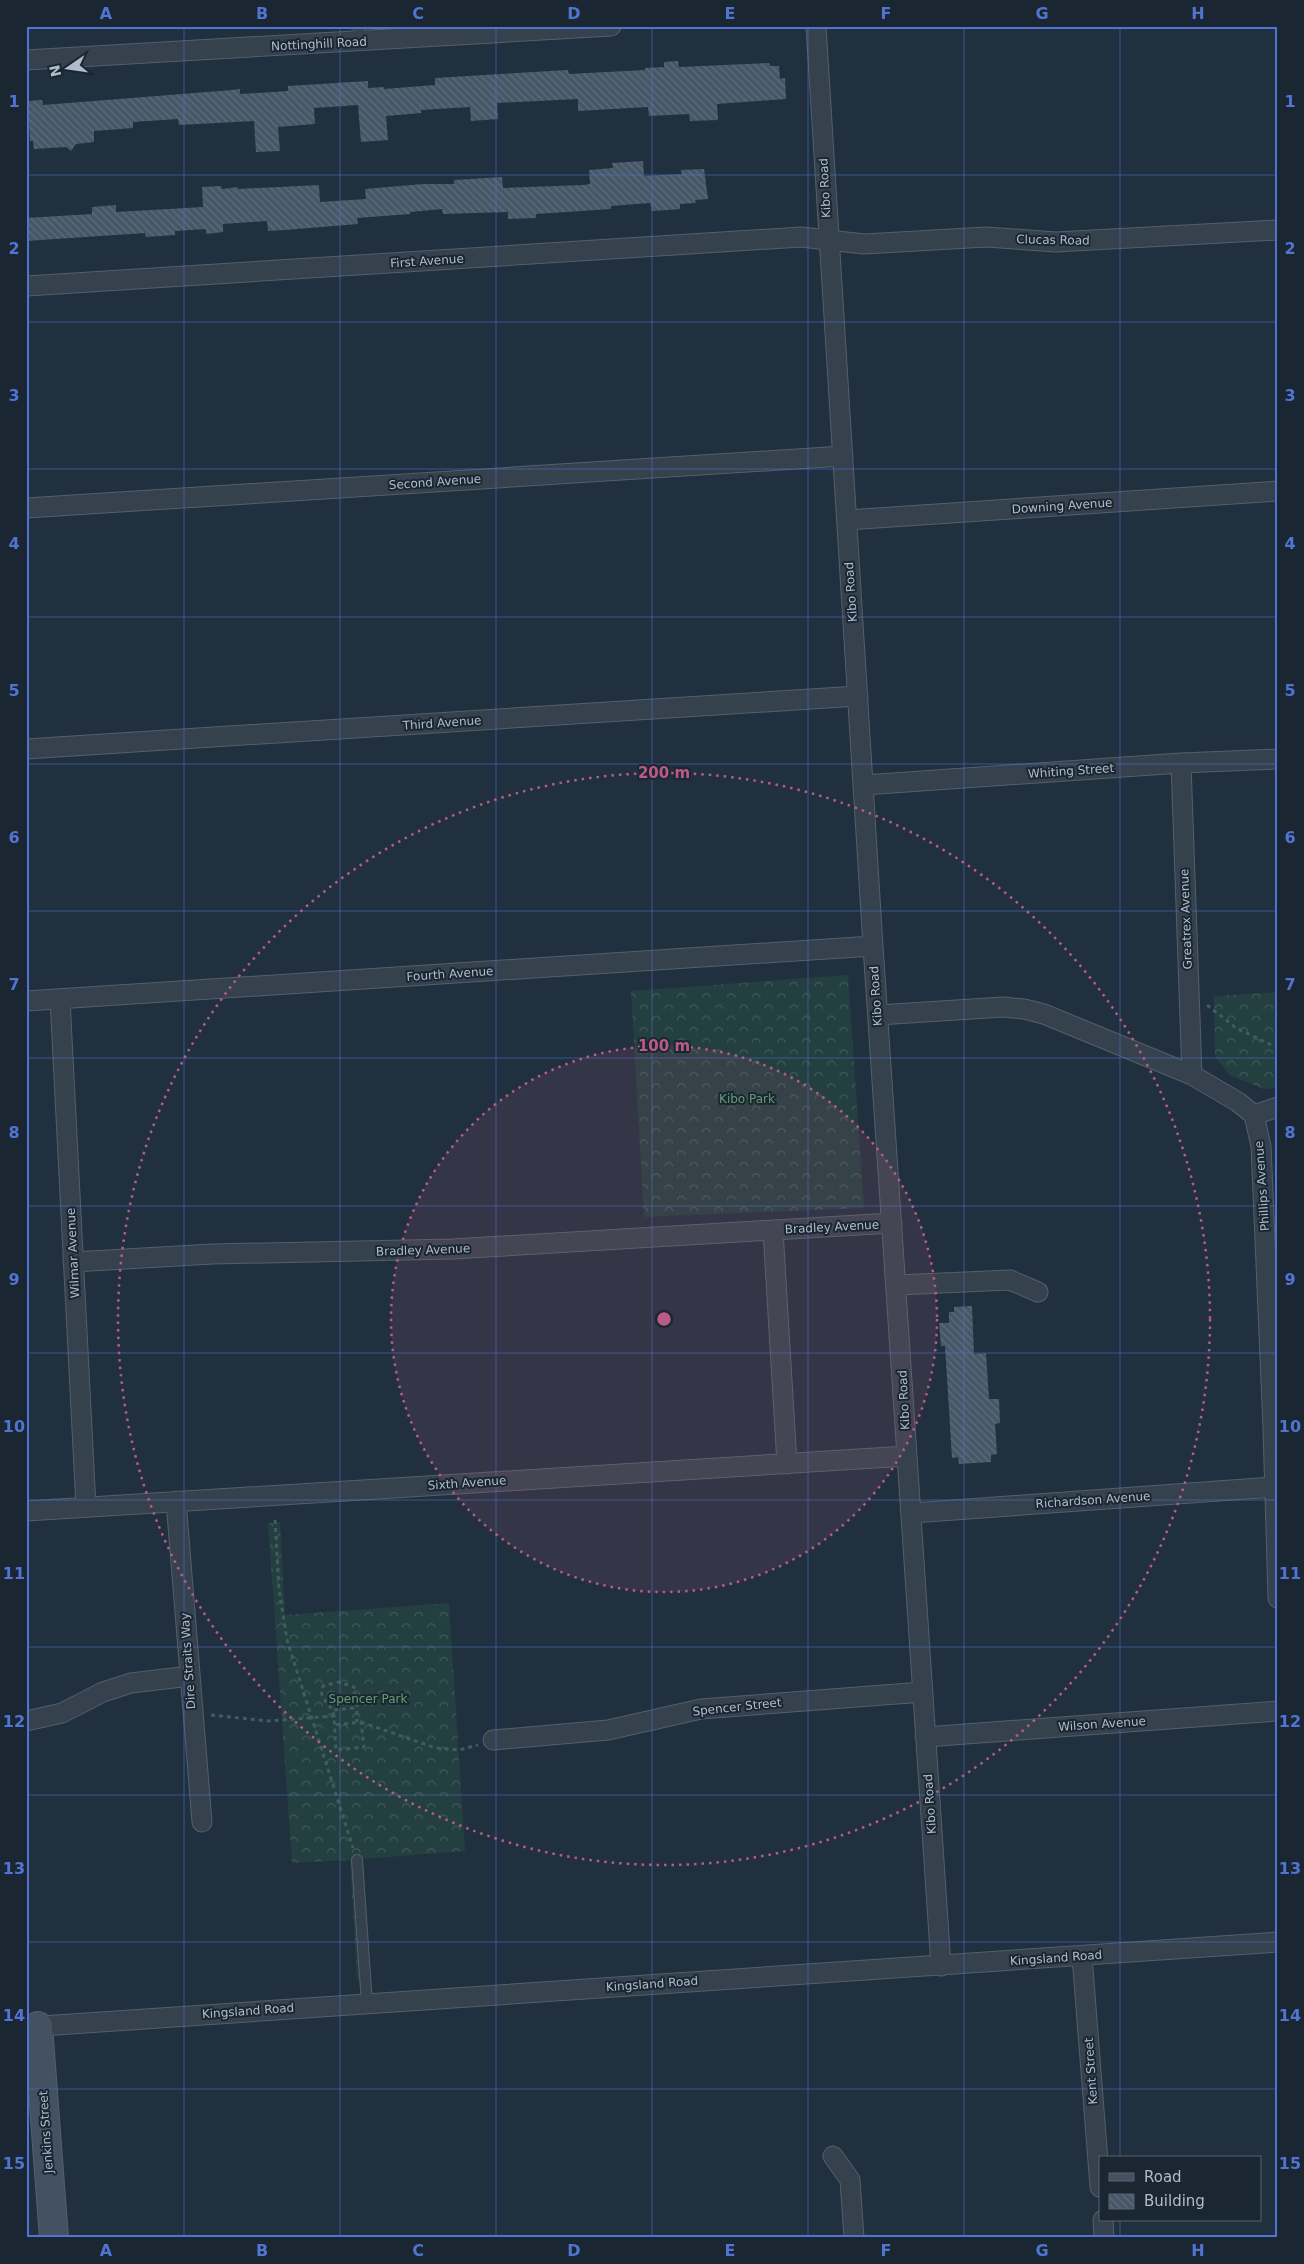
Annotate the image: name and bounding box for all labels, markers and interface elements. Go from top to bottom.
text: A [100,4,113,23]
text: B [256,4,268,23]
text: C [412,4,424,23]
text: D [567,4,581,23]
text: E [725,4,735,23]
text: F [881,4,891,23]
text: G [1035,4,1049,23]
text: H [1191,4,1205,23]
street label: Nottinghill Road [271,35,367,53]
north arrow [42,42,92,92]
text: N [46,63,64,78]
text: 1 [8,92,20,111]
text: 1 [1284,92,1296,111]
street label: Kibo Road [816,158,834,218]
street label: Clucas Road [1016,232,1090,248]
text: 2 [8,239,20,258]
text: 2 [1284,239,1296,258]
street label: First Avenue [390,251,464,271]
text: 3 [8,386,20,405]
text: 3 [1284,386,1296,405]
street label: Second Avenue [388,472,482,492]
street label: Downing Avenue [1011,495,1113,517]
text: 4 [8,534,20,553]
text: 4 [1284,534,1296,553]
street label: Kibo Road [842,562,860,622]
text: 5 [8,681,20,700]
text: 5 [1284,681,1296,700]
street label: Third Avenue [401,713,482,733]
street label: Whiting Street [1027,761,1115,781]
text: 200 m [638,764,690,782]
text: 6 [8,828,20,847]
text: 6 [1284,828,1296,847]
street label: Greatrex Avenue [1177,868,1195,970]
street label: Fourth Avenue [406,964,494,984]
street label: Kibo Road [867,966,885,1026]
text: 7 [8,975,20,994]
text: 7 [1284,975,1296,994]
text: 100 m [638,1037,690,1055]
park label: Kibo Park [719,1092,775,1106]
text: 8 [8,1123,20,1142]
text: 8 [1284,1123,1296,1142]
street label: Phillips Avenue [1252,1140,1272,1232]
street label: Wilmar Avenue [64,1207,82,1299]
street label: Bradley Avenue [785,1218,879,1236]
street label: Bradley Avenue [376,1241,470,1259]
text: 9 [8,1270,20,1289]
text: 9 [1284,1270,1296,1289]
centre of rings [655,1310,673,1328]
street label: Kibo Road [895,1370,913,1430]
text: 10 [3,1417,25,1436]
text: 10 [1279,1417,1301,1436]
street label: Sixth Avenue [427,1473,507,1493]
street label: Richardson Avenue [1035,1489,1151,1511]
text: 11 [3,1564,25,1583]
text: 11 [1279,1564,1301,1583]
street label: Dire Straits Way [178,1612,198,1710]
park label: Spencer Park [329,1692,407,1706]
street label: Spencer Street [692,1695,782,1719]
text: 12 [3,1712,25,1731]
text: 12 [1279,1712,1301,1731]
street label: Wilson Avenue [1058,1714,1146,1734]
street label: Kibo Road [921,1774,939,1834]
text: 13 [3,1859,25,1878]
text: 13 [1279,1859,1301,1878]
street label: Kingsland Road [1009,1948,1103,1968]
street label: Kingsland Road [605,1974,699,1994]
street label: Kingsland Road [201,2001,295,2021]
text: 14 [3,2006,25,2025]
text: 14 [1279,2006,1301,2025]
street label: Kent Street [1082,2037,1100,2105]
street label: Jenkins Street [36,2090,56,2175]
text: 15 [3,2154,25,2173]
text: 15 [1279,2154,1301,2173]
legend [1099,2156,1262,2222]
text: Road [1144,2168,1182,2186]
text: Building [1144,2192,1205,2210]
text: A [100,2241,113,2260]
text: B [256,2241,268,2260]
text: C [412,2241,424,2260]
text: D [567,2241,581,2260]
text: E [725,2241,735,2260]
text: F [881,2241,891,2260]
text: G [1035,2241,1049,2260]
text: H [1191,2241,1205,2260]

